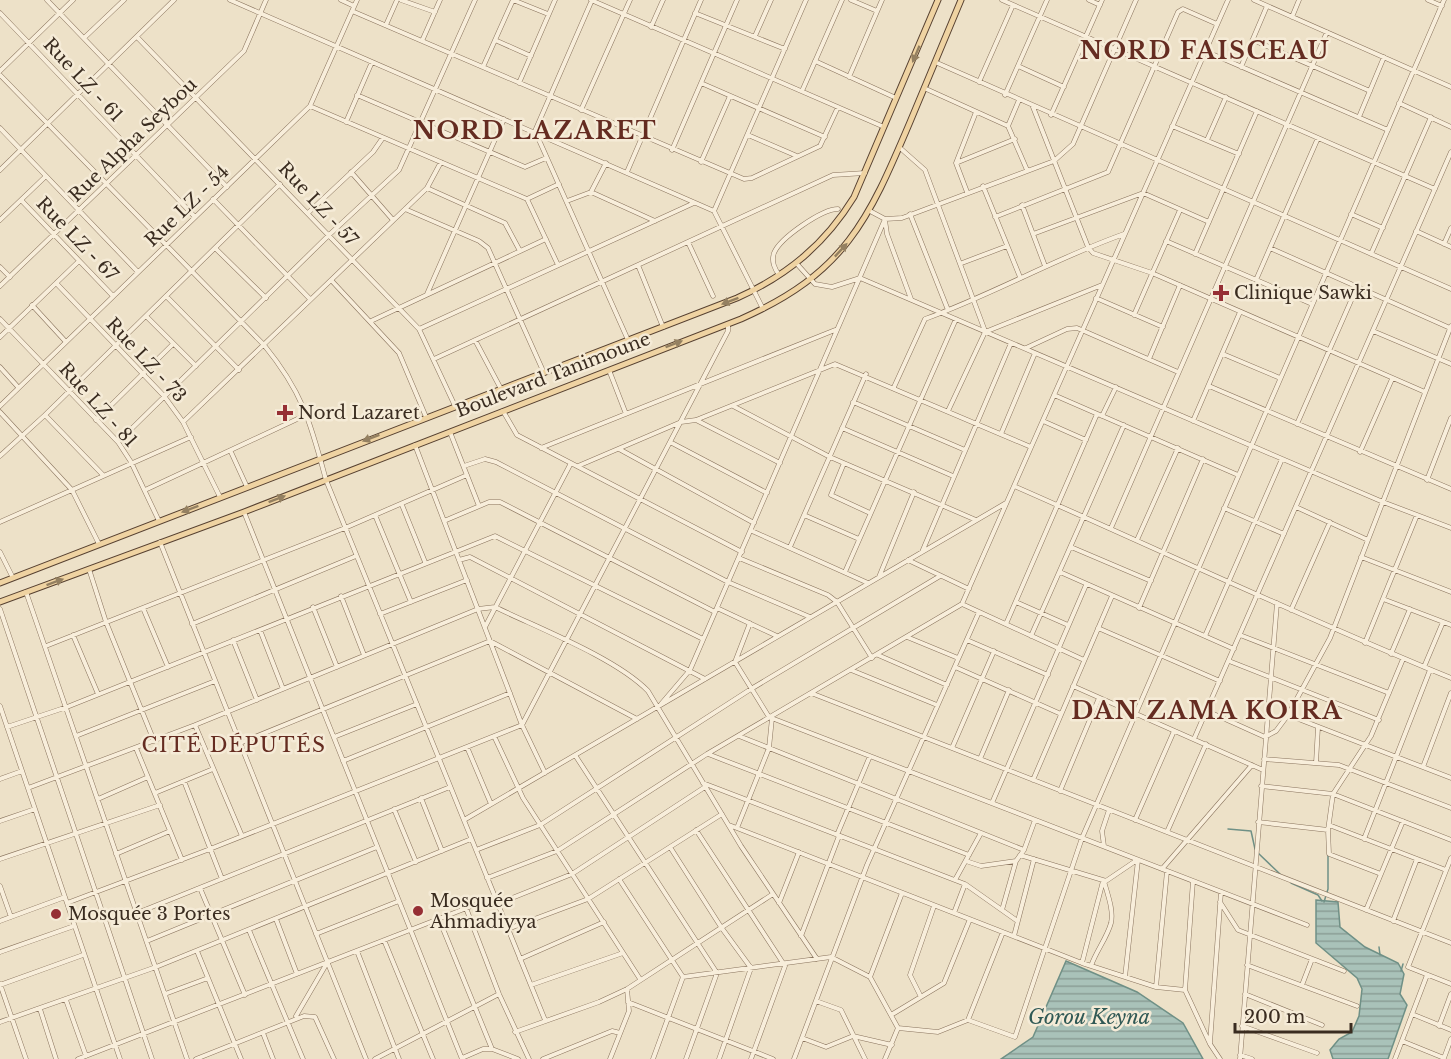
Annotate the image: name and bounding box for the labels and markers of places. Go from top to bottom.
place label: Clinique Sawki [1234,282,1372,304]
marker: Clinique Sawki [1212,284,1230,302]
place label: Nord Lazaret [298,402,420,424]
marker: Nord Lazaret [276,404,294,422]
place label: Mosquée Ahmadiyya [429,890,537,933]
place label: Mosquée 3 Portes [68,903,230,925]
marker: Mosquée Ahmadiyya [411,904,425,918]
marker: Mosquée 3 Portes [49,907,63,921]

